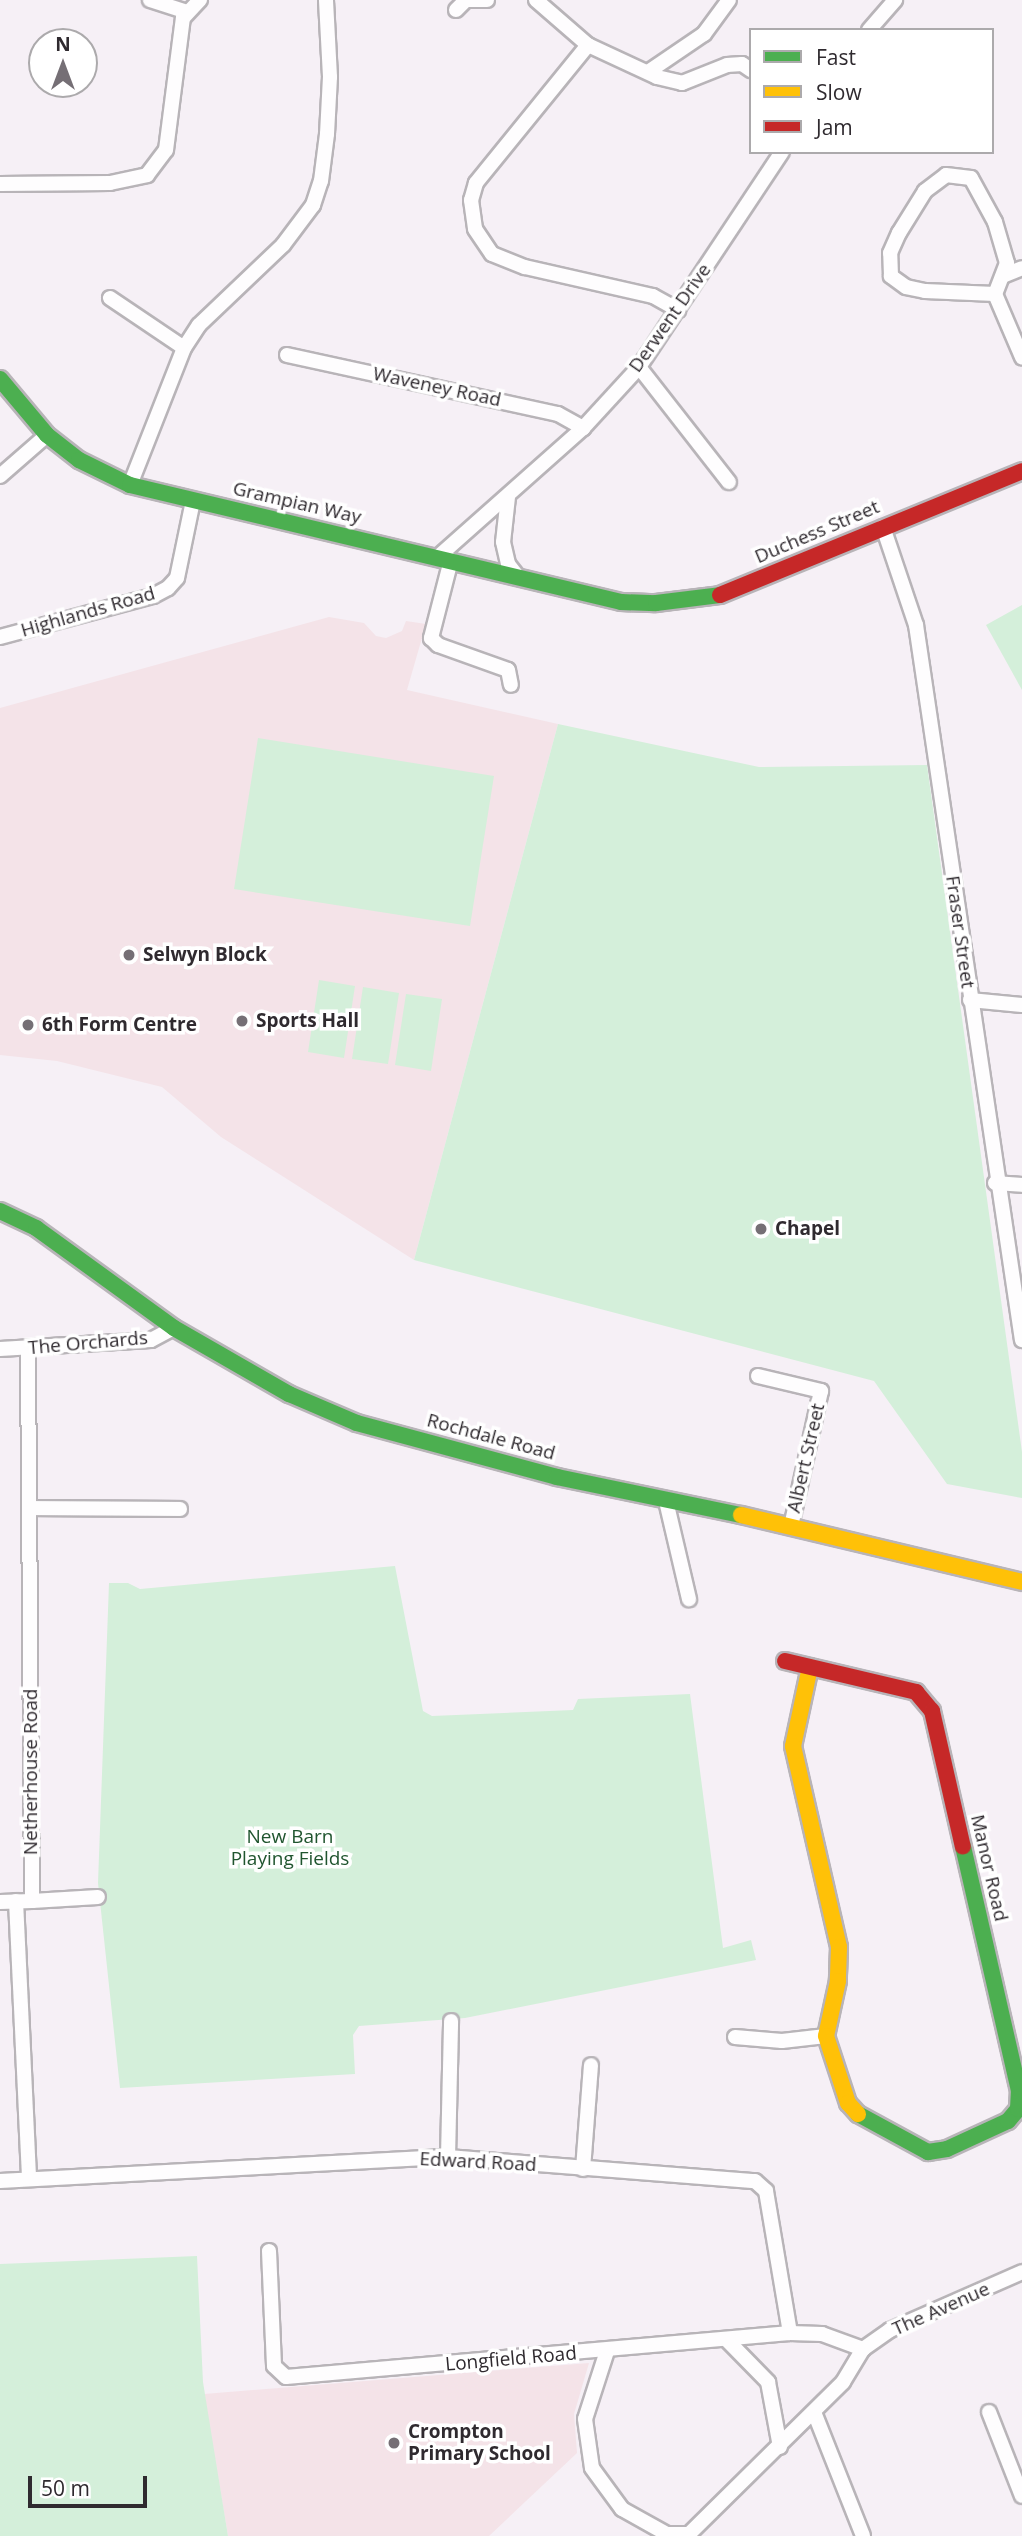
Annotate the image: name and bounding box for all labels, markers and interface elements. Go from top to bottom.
north arrow [28,28,98,98]
legend [749,28,994,154]
text: N [55,31,71,57]
text: Fast [816,43,856,71]
text: Slow [816,78,862,106]
text: Jam [816,113,853,141]
street label: Derwent Drive [624,259,716,377]
street label: Waveney Road [371,362,503,412]
street label: Grampian Way [231,477,363,529]
street label: Duchess Street [751,496,883,568]
street label: Highlands Road [18,582,158,642]
street label: Fraser Street [941,874,979,990]
place label: Selwyn Block [143,944,267,966]
marker: Selwyn Block [121,947,137,963]
place label: Sports Hall [256,1010,359,1032]
marker: Sports Hall [234,1013,250,1029]
place label: 6th Form Centre [42,1014,197,1036]
marker: 6th Form Centre [20,1017,36,1033]
place label: Chapel [775,1218,840,1240]
marker: Chapel [753,1221,769,1237]
street label: The Orchards [27,1326,149,1360]
street label: Albert Street [782,1401,830,1515]
street label: Rochdale Road [424,1409,558,1465]
street label: Netherhouse Road [20,1689,42,1855]
street label: Manor Road [966,1812,1012,1924]
park label: New Barn Playing Fields [231,1826,349,1870]
street label: Edward Road [419,2148,537,2176]
street label: The Avenue [889,2277,993,2341]
street label: Longfield Road [444,2342,578,2376]
place label: Crompton Primary School [408,2421,551,2465]
marker: Crompton Primary School [386,2435,402,2451]
scale bar [32,2462,150,2506]
text: 50 m [41,2474,90,2502]

